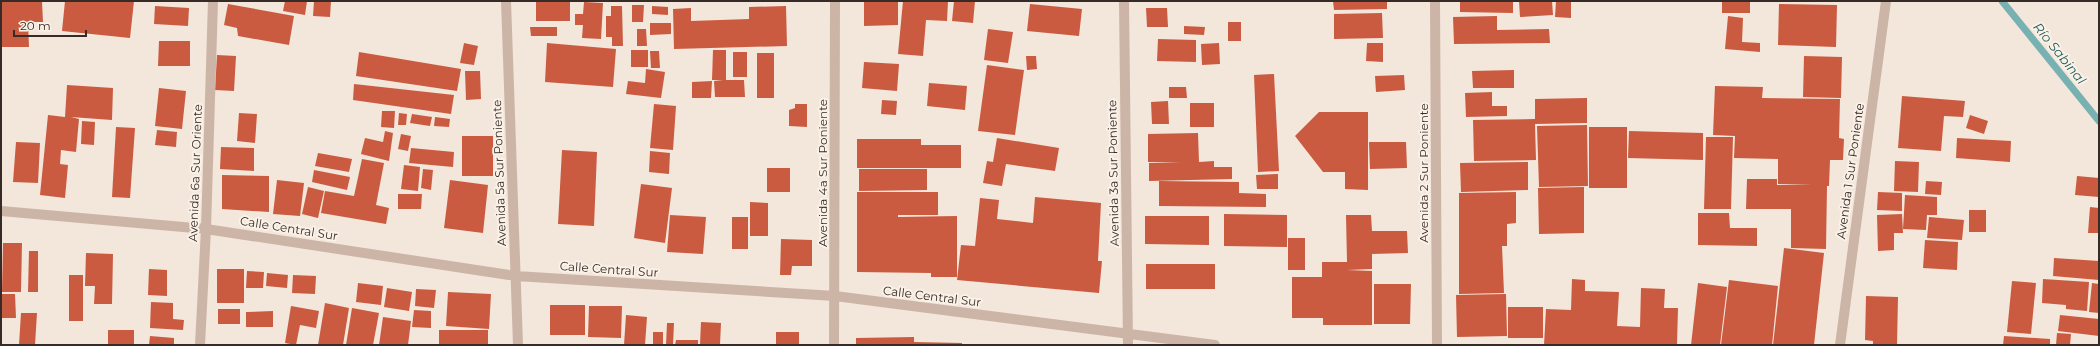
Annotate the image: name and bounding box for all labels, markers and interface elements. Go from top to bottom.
scale bar [14,12,86,38]
text: 20 m [20,18,51,33]
water label: Río Sabinal [2030,19,2090,87]
street label: Avenida 4a Sur Poniente [815,99,830,247]
street label: Avenida 5a Sur Poniente [489,100,509,246]
street label: Avenida 3a Sur Poniente [1104,100,1122,246]
street label: Avenida 1 Sur Poniente [1833,102,1867,240]
street label: Avenida 2 Sur Poniente [1416,103,1431,243]
street label: Avenida 6a Sur Oriente [185,104,205,242]
street label: Calle Central Sur [239,213,339,243]
street label: Calle Central Sur [559,258,659,280]
street label: Calle Central Sur [882,283,982,309]

